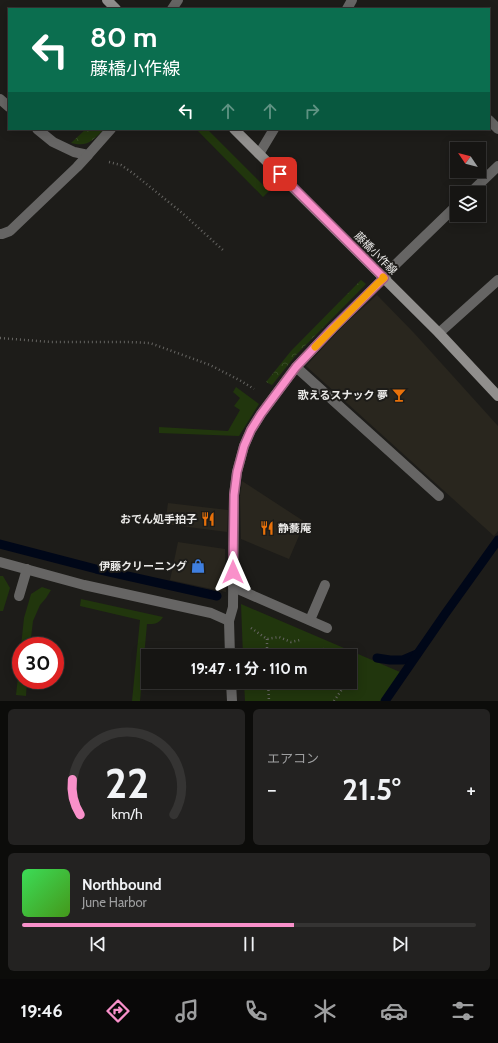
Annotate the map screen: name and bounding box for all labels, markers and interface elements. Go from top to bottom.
text: 80 m [90,20,157,54]
icon: left [24,24,76,76]
text: 藤橋小作線 [90,58,180,80]
icon: left [175,100,197,122]
icon: ahead [217,100,239,122]
icon: ahead [259,100,281,122]
icon: right [301,100,323,122]
north arrow [450,142,486,178]
map controls [450,142,486,222]
pin [263,157,297,191]
icon: arrive [269,163,291,185]
button: layers [450,186,486,222]
street label: 藤橋小作線 [352,229,400,277]
bar icon: 歌えるスナック 夢 [391,387,407,403]
place label: 歌えるスナック 夢 [298,388,388,402]
restaurant icon: おでん処手拍子 [200,511,216,527]
place label: おでん処手拍子 [120,512,197,526]
restaurant icon: 静蕎庵 [259,520,275,536]
place label: 静蕎庵 [278,521,312,535]
position arrow [212,551,254,593]
shop icon: 伊藤クリーニング [190,558,206,574]
place label: 伊藤クリーニング [99,559,187,573]
speed limit sign: 30 [12,637,64,689]
text: 19:47 · 1 分 · 110 m [191,660,307,678]
text: エアコン [267,750,319,766]
text: 22 [104,758,149,808]
text: 21.5° [342,771,401,808]
text: − [267,776,277,803]
text: + [466,776,476,803]
text: km/h [111,805,142,823]
text: Northbound [82,876,162,894]
text: June Harbor [82,894,147,910]
icon: previous [87,933,109,955]
icon: pause [238,933,260,955]
icon: next [389,933,411,955]
icon: directions [104,997,132,1025]
icon: music [173,997,201,1025]
icon: phone [242,997,270,1025]
icon: climate [311,997,339,1025]
icon: car [380,997,408,1025]
icon: filters [449,997,477,1025]
text: 19:46 [21,1000,63,1022]

